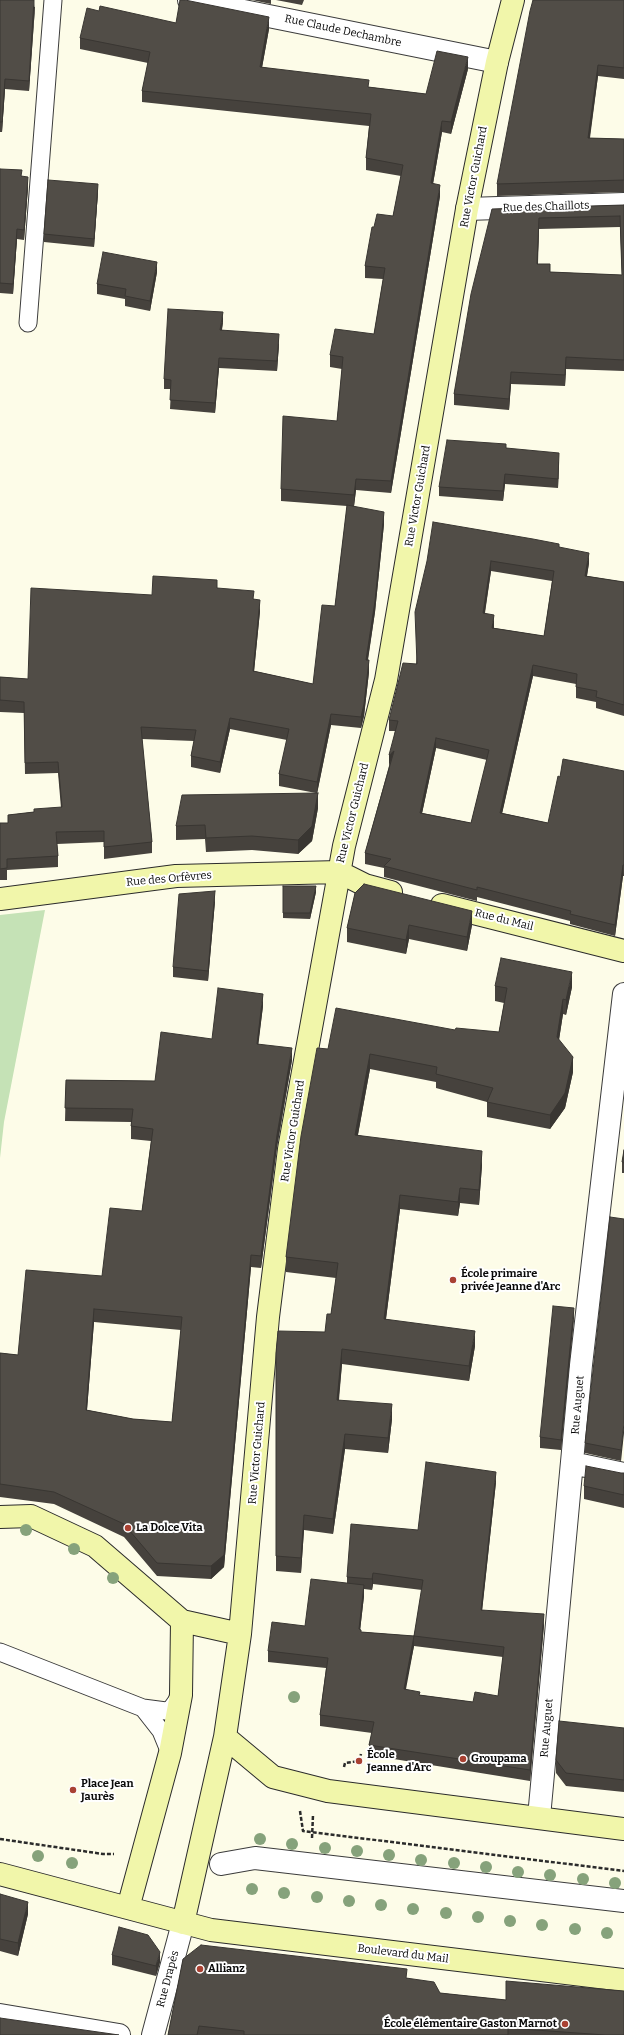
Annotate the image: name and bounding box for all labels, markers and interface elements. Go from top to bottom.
street label: Rue Claude Dechambre [283,12,403,50]
street label: Rue Victor Guichard [458,125,490,229]
street label: Rue des Chaillots [502,199,590,215]
street label: Rue Victor Guichard [403,444,433,548]
street label: Rue Victor Guichard [334,762,372,864]
street label: Rue des Orfèvres [126,869,212,889]
street label: Rue du Mail [473,906,535,934]
street label: Rue Victor Guichard [278,1079,308,1183]
place label: École primaire privée Jeanne d'Arc [461,1267,561,1293]
marker: École primaire privée Jeanne d'Arc [448,1275,458,1285]
street label: Rue Auguet [569,1375,587,1435]
street label: Rue Victor Guichard [246,1401,268,1505]
place label: La Dolce Vita [136,1521,203,1535]
marker: La Dolce Vita [123,1523,133,1533]
street label: Rue Auguet [538,1698,556,1758]
place label: École Jeanne d'Arc [367,1748,432,1774]
place label: Groupama [471,1752,527,1766]
marker: Groupama [458,1754,468,1764]
marker: École Jeanne d'Arc [354,1756,364,1766]
place label: Place Jean Jaurès [81,1777,134,1803]
marker: Place Jean Jaurès [68,1785,78,1795]
street label: Boulevard du Mail [357,1942,449,1966]
street label: Rue Drapès [154,1949,182,2009]
place label: Allianz [208,1962,245,1976]
marker: Allianz [195,1964,205,1974]
place label: École élémentaire Gaston Marnot [384,2017,557,2031]
marker: École élémentaire Gaston Marnot [560,2019,570,2029]

